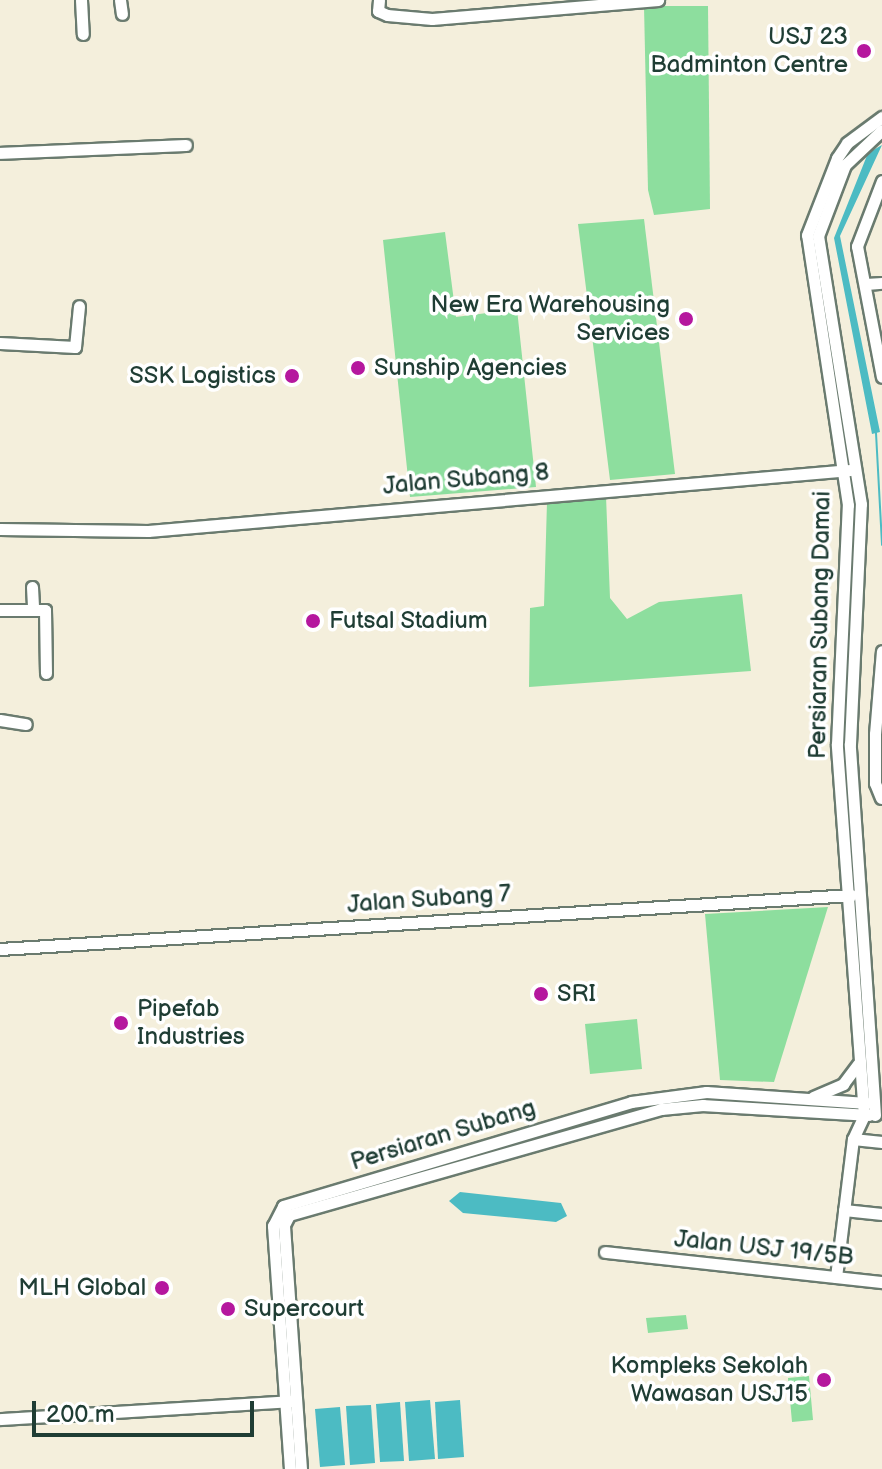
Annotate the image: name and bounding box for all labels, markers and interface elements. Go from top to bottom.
place label: USJ 23 Badminton Centre [650,23,848,79]
marker: USJ 23 Badminton Centre [855,42,873,60]
place label: New Era Warehousing Services [430,291,670,347]
marker: New Era Warehousing Services [677,310,695,328]
place label: Sunship Agencies [374,354,567,382]
marker: Sunship Agencies [349,359,367,377]
place label: SSK Logistics [129,362,276,390]
marker: SSK Logistics [283,367,301,385]
street label: Jalan Subang 8 [381,457,551,501]
street label: Persiaran Subang Damai [803,491,837,759]
place label: Futsal Stadium [329,607,488,635]
marker: Futsal Stadium [304,612,322,630]
street label: Jalan Subang 7 [346,879,512,919]
place label: SRI [557,980,596,1008]
marker: SRI [532,985,550,1003]
place label: Pipefab Industries [137,995,245,1051]
marker: Pipefab Industries [112,1014,130,1032]
street label: Persiaran Subang [347,1093,539,1177]
street label: Jalan USJ 19/5B [673,1224,855,1272]
place label: MLH Global [18,1274,146,1302]
marker: MLH Global [153,1279,171,1297]
place label: Supercourt [244,1295,364,1323]
marker: Supercourt [219,1300,237,1318]
place label: Kompleks Sekolah Wawasan USJ15 [610,1352,808,1408]
marker: Kompleks Sekolah Wawasan USJ15 [815,1371,833,1389]
scale bar [36,1385,258,1435]
text: 200 m [46,1400,115,1429]

